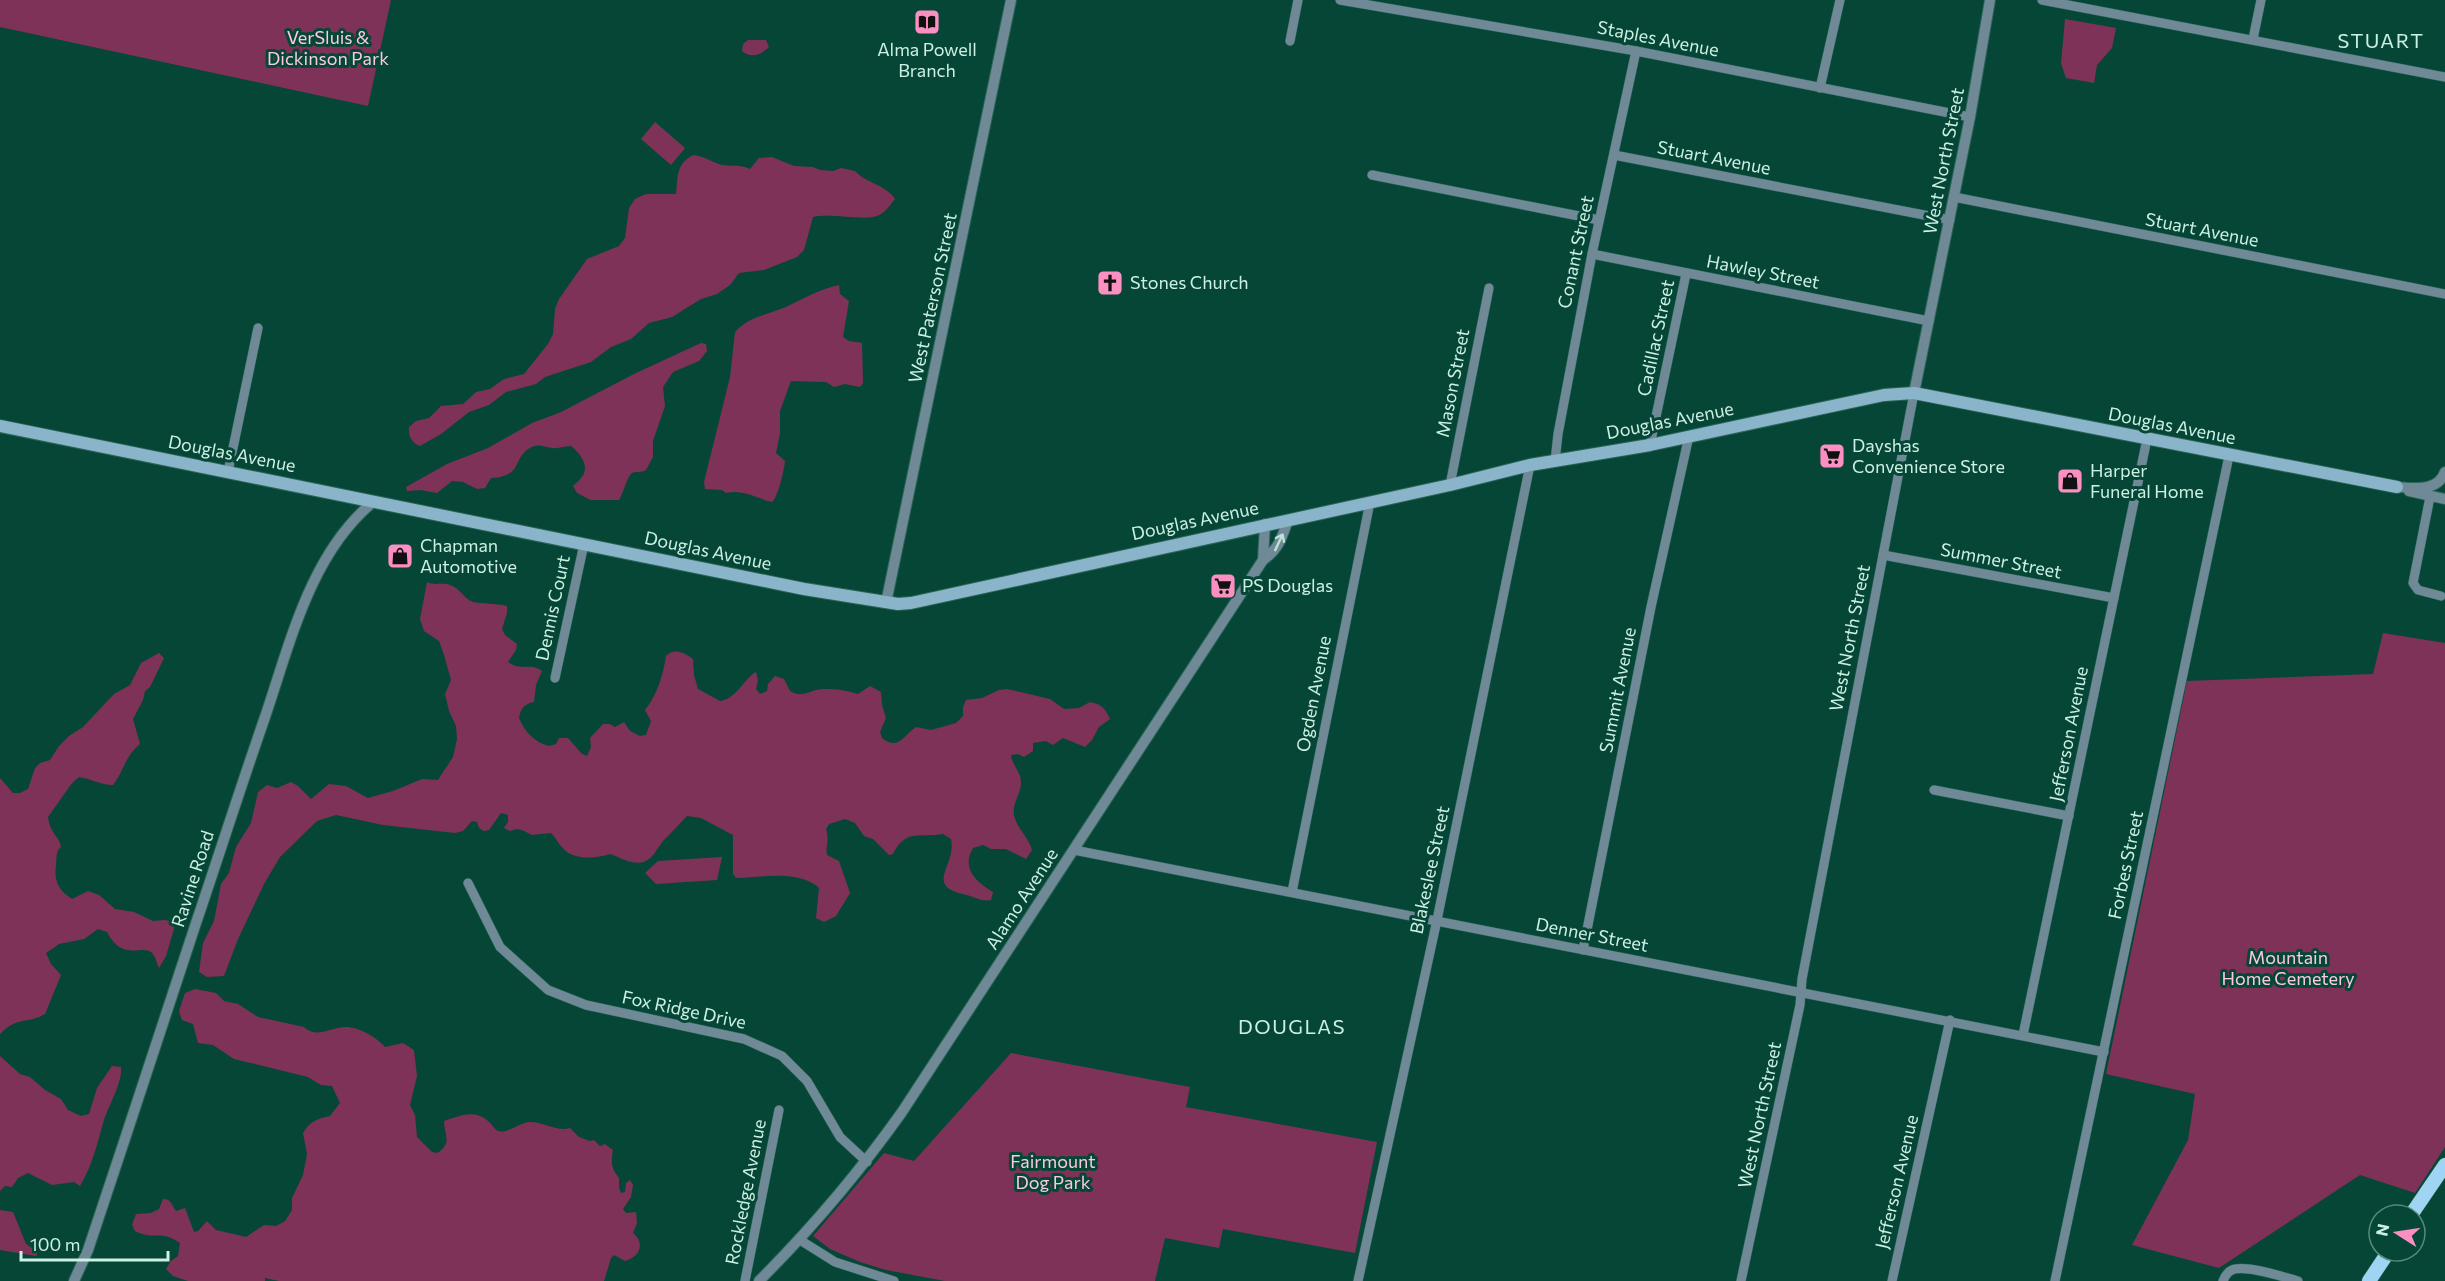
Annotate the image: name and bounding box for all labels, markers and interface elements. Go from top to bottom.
library icon: Alma Powell Branch [912,7,942,37]
street label: Staples Avenue [1595,15,1721,61]
park label: VerSluis & Dickinson Park [267,26,389,69]
district label: STUART [2338,28,2424,52]
place label: Alma Powell Branch [877,38,977,81]
street label: West North Street [1918,86,1968,236]
street label: Stuart Avenue [1656,135,1773,179]
street label: Conant Street [1552,193,1598,310]
street label: Stuart Avenue [2144,207,2261,251]
street label: West Paterson Street [903,211,961,385]
street label: Hawley Street [1705,249,1822,293]
church icon: Stones Church [1095,268,1125,298]
place label: Stones Church [1130,271,1249,293]
street label: Cadillac Street [1632,278,1678,398]
street label: Mason Street [1431,327,1473,439]
street label: Douglas Avenue [1604,397,1735,443]
street label: Douglas Avenue [2107,402,2238,448]
street label: Douglas Avenue [167,430,298,476]
place label: Dayshas Convenience Store [1852,434,2005,477]
supermarket icon: Dayshas Convenience Store [1817,441,1847,471]
place label: Harper Funeral Home [2090,459,2204,502]
shop icon: Harper Funeral Home [2055,466,2085,496]
street label: Douglas Avenue [1129,496,1260,544]
street label: Douglas Avenue [643,526,774,574]
place label: Chapman Automotive [420,534,517,577]
one-way arrow [1273,534,1285,552]
street label: Summer Street [1939,537,2064,583]
shop icon: Chapman Automotive [385,541,415,571]
street label: Dennis Court [530,553,574,663]
street label: West North Street [1824,563,1874,713]
supermarket icon: PS Douglas [1208,571,1238,601]
place label: PS Douglas [1242,574,1333,596]
street label: Summit Avenue [1594,625,1640,754]
street label: Ogden Avenue [1291,634,1335,754]
street label: Jefferson Avenue [2044,664,2092,803]
street label: Blakeslee Street [1405,804,1453,936]
street label: Forbes Street [2103,808,2147,921]
street label: Ravine Road [166,828,218,930]
street label: Alamo Avenue [980,844,1062,953]
street label: Denner Street [1534,912,1650,956]
park label: Mountain Home Cemetery [2221,946,2355,989]
street label: Fox Ridge Drive [620,985,748,1033]
district label: DOUGLAS [1238,1014,1346,1038]
street label: West North Street [1733,1040,1785,1190]
street label: Jefferson Avenue [1870,1113,1922,1251]
street label: Rockledge Avenue [720,1117,770,1266]
park label: Fairmount Dog Park [1010,1150,1096,1193]
north arrow [2367,1203,2427,1263]
text: N [2371,1222,2392,1238]
scale bar [21,1224,168,1262]
text: 100 m [30,1233,80,1255]

